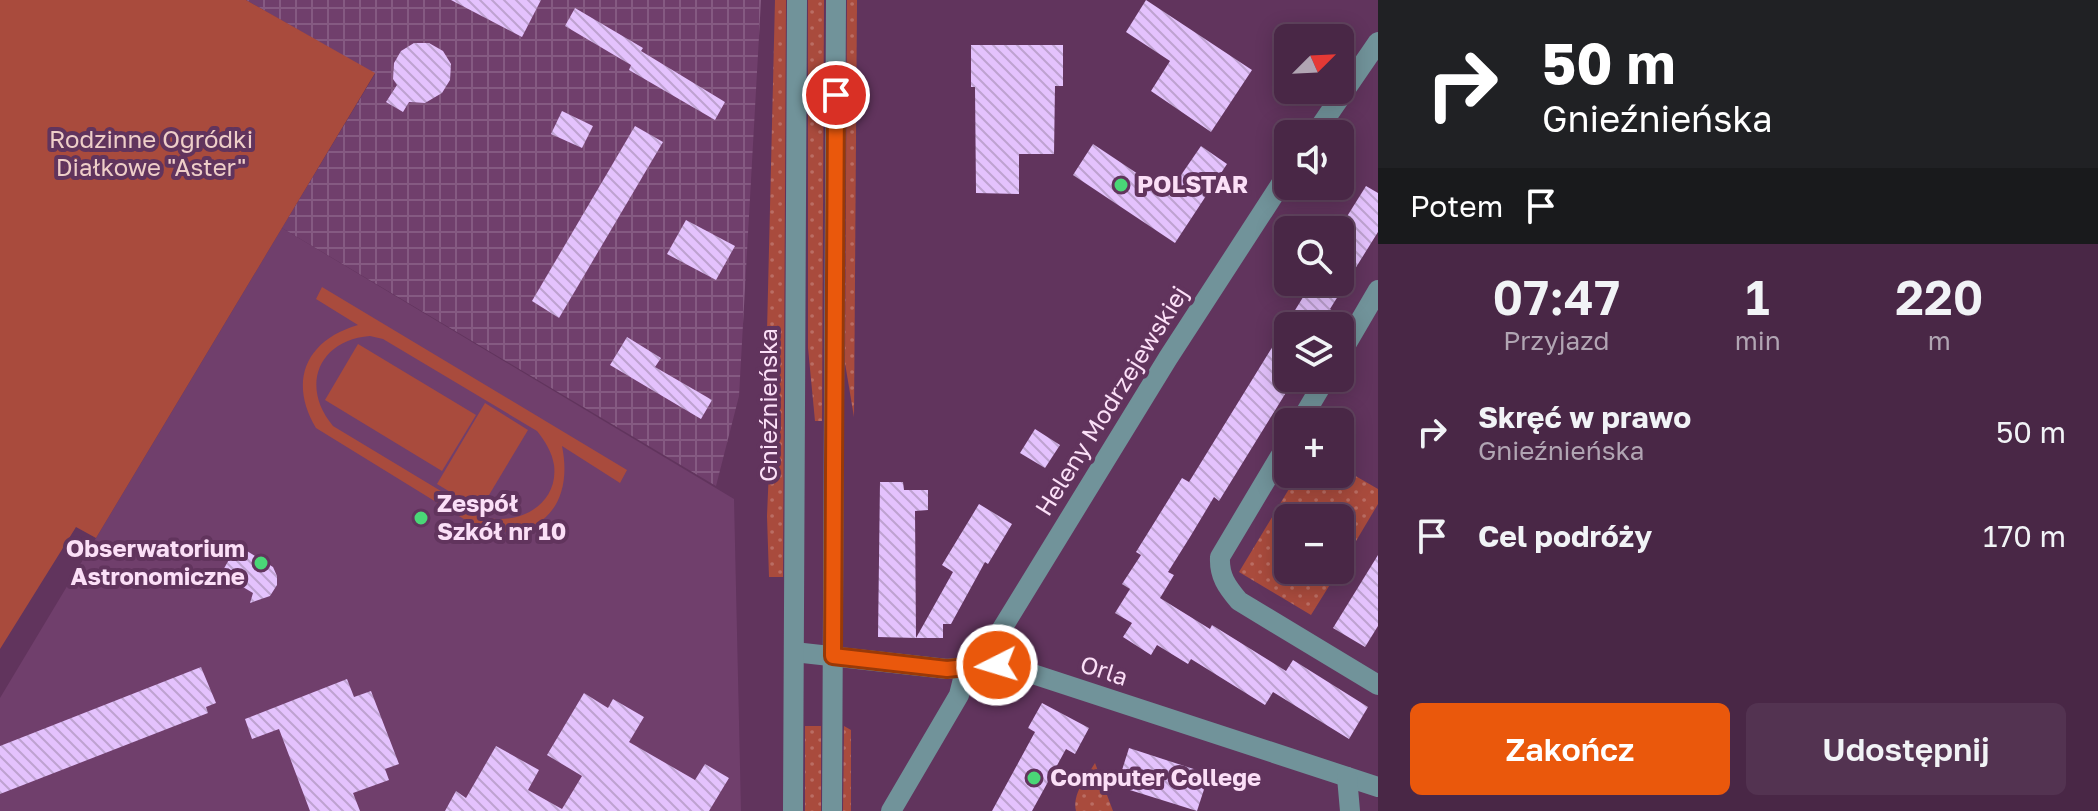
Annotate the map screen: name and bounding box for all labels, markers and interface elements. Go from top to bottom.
north arrow [1274,24,1354,104]
map controls [1274,24,1354,584]
text: 50 m [1542,29,1676,96]
icon: right [1410,32,1514,136]
pin [802,61,870,129]
icon: arrive [814,73,858,117]
text: Gnieźnieńska [1542,97,1773,140]
button: sound [1274,120,1354,200]
park label: Rodzinne Ogródki Diałkowe "Aster" [49,124,253,181]
place label: POLSTAR [1137,169,1249,198]
marker: POLSTAR [1112,176,1130,194]
icon: arrive [1519,184,1563,228]
text: Potem [1410,188,1503,224]
button: search [1274,216,1354,296]
text: 07:47 [1493,268,1620,326]
text: 1 [1746,268,1770,326]
text: 220 [1895,268,1983,326]
street label: Heleny Modrzejewskiej [1028,280,1193,520]
button: layers [1274,312,1354,392]
text: Przyjazd [1503,325,1610,356]
text: min [1735,325,1781,356]
text: m [1928,325,1951,356]
street label: Gnieźnieńska [753,328,782,482]
text: Skręć w prawo [1478,399,1691,435]
button: + [1274,408,1354,488]
icon: right [1410,410,1454,454]
text: 50 m [1996,414,2066,450]
text: Gnieźnieńska [1478,435,1645,466]
place label: Zespół Szkół nr 10 [437,488,566,545]
button: − [1274,504,1354,584]
marker: Zespół Szkół nr 10 [412,509,430,527]
icon: arrive [1410,514,1454,558]
text: Cel podróży [1478,518,1652,554]
text: 170 m [1983,518,2066,554]
place label: Obserwatorium Astronomiczne [66,533,245,590]
marker: Obserwatorium Astronomiczne [252,554,270,572]
position arrow [955,623,1039,707]
street label: Orla [1077,648,1132,691]
button: Zakończ [1410,703,1730,795]
button: Udostępnij [1746,703,2066,795]
place label: Computer College [1050,762,1261,791]
marker: Computer College [1025,769,1043,787]

